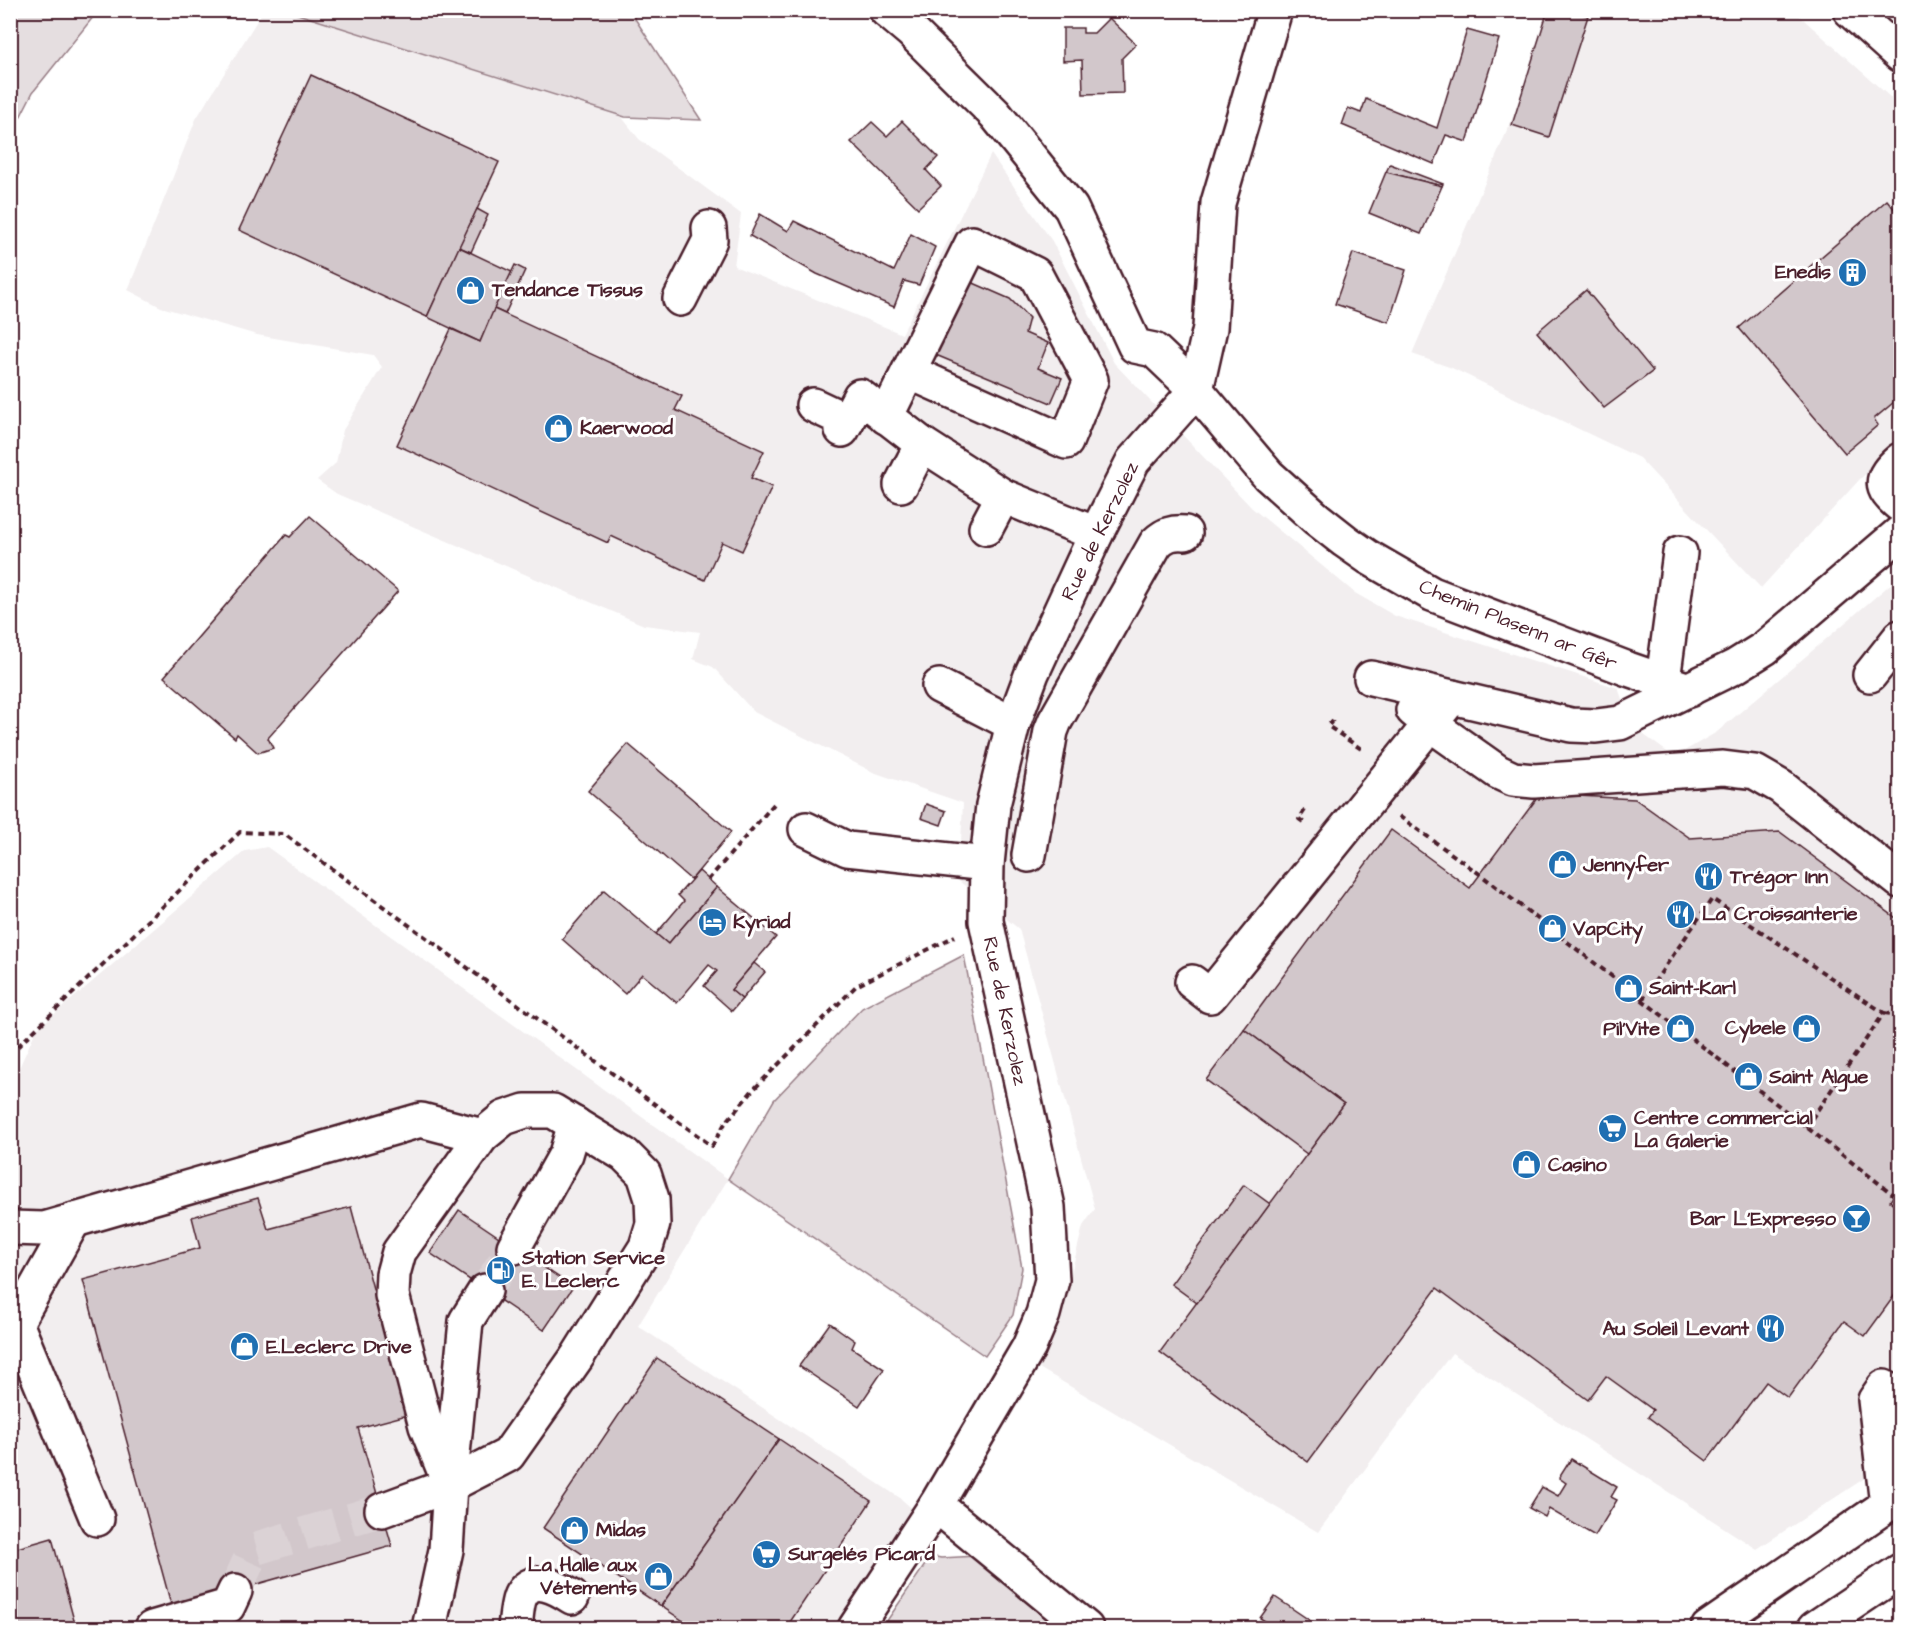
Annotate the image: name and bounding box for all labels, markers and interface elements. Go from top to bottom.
building icon: Enedis [1836,256,1868,288]
place label: Enedis [1775,258,1831,286]
shop icon: Tendance Tissus [455,274,487,306]
place label: Tendance Tissus [491,276,643,304]
shop icon: Kaerwood [543,412,575,444]
place label: Kaerwood [580,414,674,442]
street label: Rue de Kerzolez [1054,457,1146,605]
street label: Chemin Plasenn ar Gêr [1415,572,1621,678]
shop icon: Jennyfer [1546,849,1578,881]
place label: Jennyfer [1582,851,1670,880]
restaurant icon: Trégor Inn [1693,861,1725,893]
place label: Trégor Inn [1729,863,1828,892]
restaurant icon: La Croissanterie [1665,898,1697,930]
place label: La Croissanterie [1702,900,1858,928]
hotel icon: Kyriad [696,906,728,938]
place label: Kyriad [733,908,791,937]
shop icon: VapCity [1536,913,1568,945]
place label: VapCity [1572,915,1643,944]
street label: Rue de Kerzolez [976,934,1034,1088]
shop icon: Saint-Karl [1612,972,1644,1004]
place label: Saint-Karl [1648,974,1736,1002]
shop icon: Cybele [1791,1012,1823,1044]
shop icon: Pil'Vite [1665,1013,1697,1045]
place label: Cybele [1725,1014,1786,1043]
place label: Pil'Vite [1603,1015,1660,1043]
shop icon: Saint Algue [1732,1061,1764,1093]
place label: Saint Algue [1768,1063,1869,1092]
place label: Centre commercial La Galerie [1634,1104,1813,1155]
supermarket icon: Centre commercial La Galerie [1597,1113,1629,1145]
shop icon: Casino [1511,1149,1543,1181]
place label: Casino [1548,1151,1607,1179]
bar icon: Bar L'Expresso [1841,1203,1873,1235]
place label: Bar L'Expresso [1690,1205,1837,1233]
place label: Station Service E. Leclerc [521,1244,665,1295]
fuel station icon: Station Service E. Leclerc [485,1254,517,1286]
restaurant icon: Au Soleil Levant [1754,1313,1786,1345]
place label: Au Soleil Levant [1602,1315,1750,1343]
shop icon: E.Leclerc Drive [229,1331,261,1363]
place label: E.Leclerc Drive [266,1333,412,1361]
shop icon: Midas [559,1514,591,1546]
place label: Midas [596,1516,646,1544]
supermarket icon: Surgelés Picard [751,1538,783,1570]
place label: Surgelés Picard [787,1540,936,1569]
place label: La Halle aux Vétements [528,1551,638,1602]
shop icon: La Halle aux Vétements [642,1561,674,1593]

